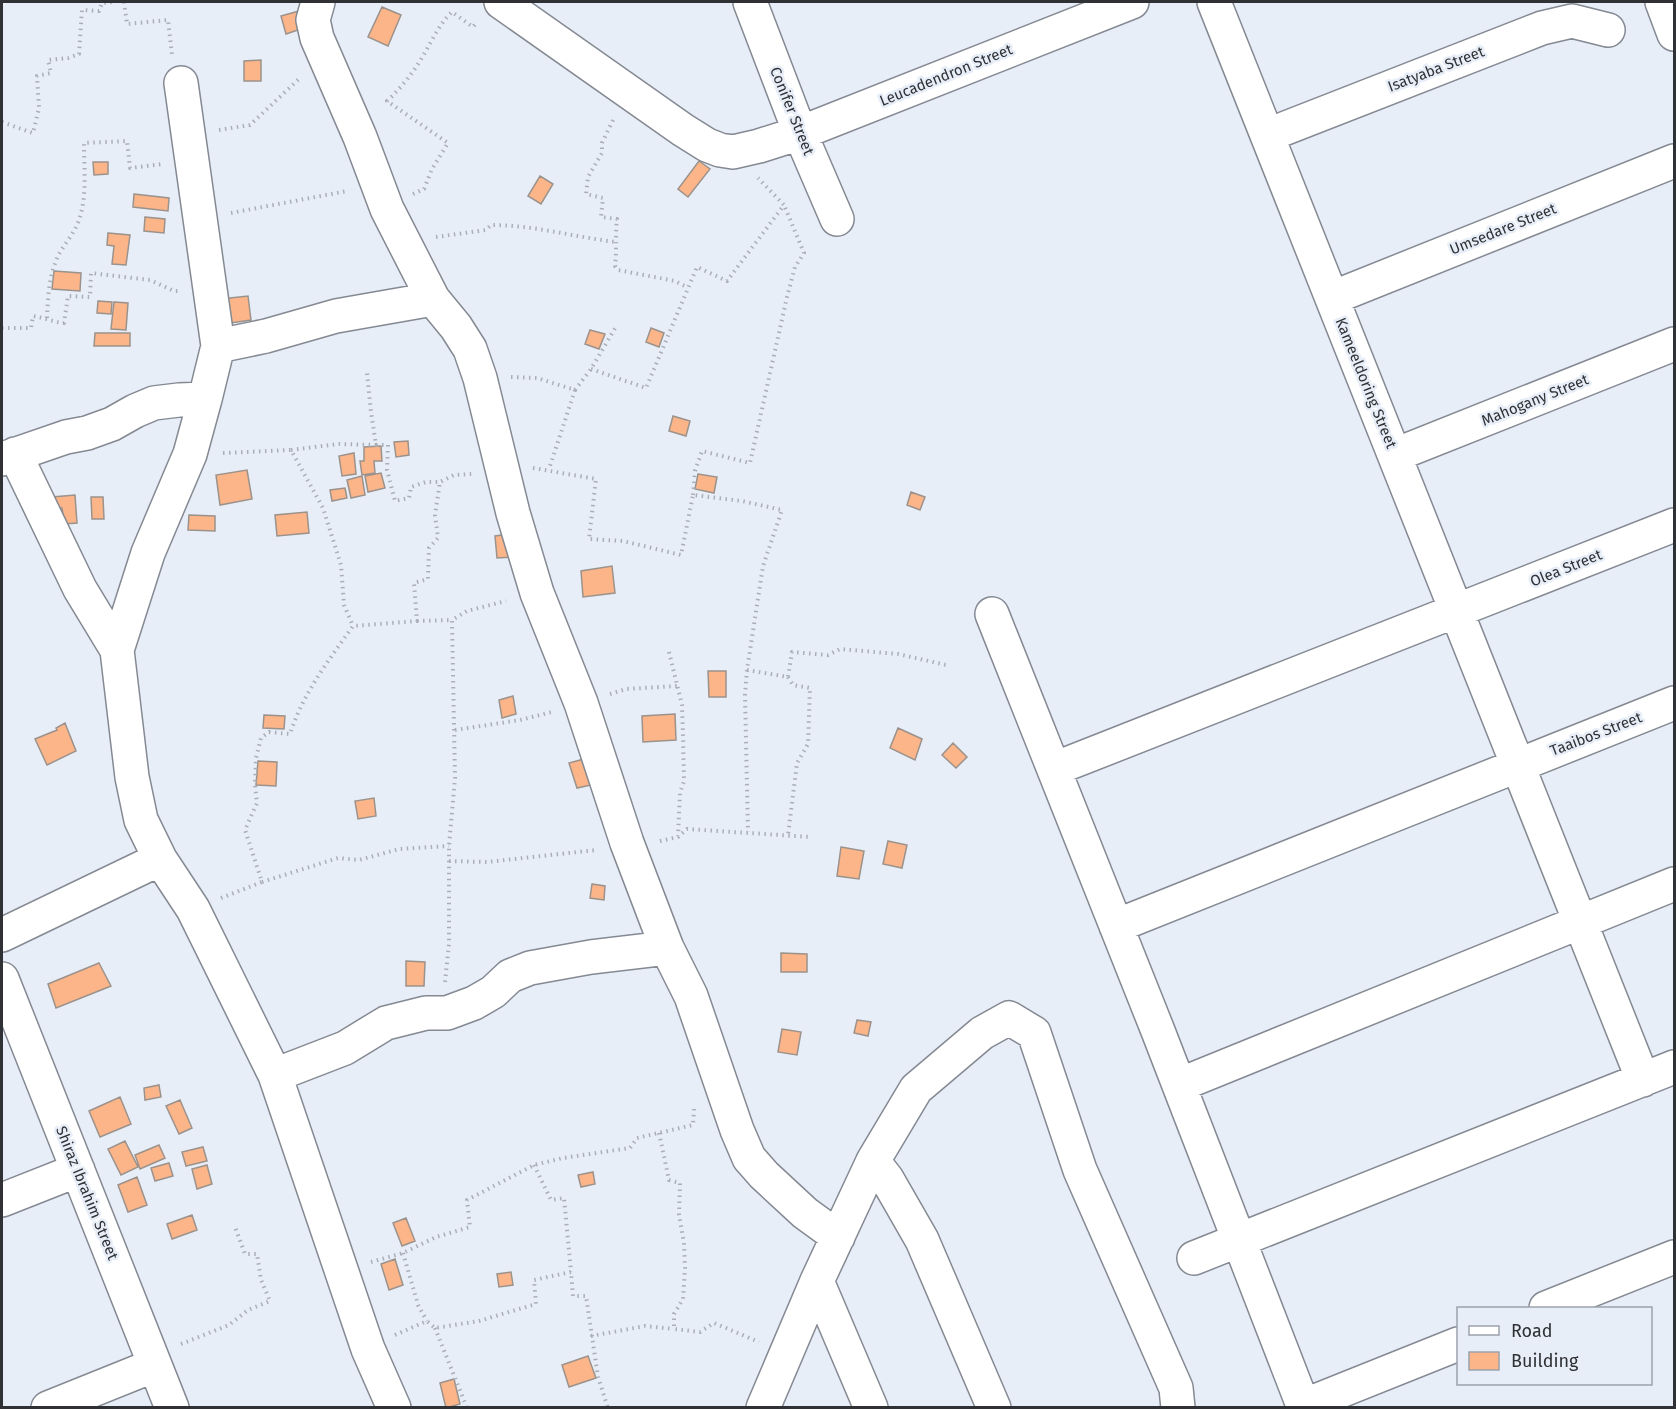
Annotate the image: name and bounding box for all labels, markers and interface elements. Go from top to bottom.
street label: Leucadendron Street [877,40,1016,110]
street label: Isatyaba Street [1385,42,1487,96]
street label: Conifer Street [766,64,818,158]
street label: Umsedare Street [1447,199,1559,259]
street label: Kameeldoring Street [1332,315,1401,452]
street label: Mahogany Street [1479,370,1592,430]
street label: Olea Street [1528,545,1605,590]
street label: Taaibos Street [1548,708,1645,760]
street label: Shiraz Ibrahim Street [52,1124,122,1263]
legend [1457,1307,1652,1385]
text: Road [1511,1320,1553,1342]
text: Building [1511,1350,1579,1372]

